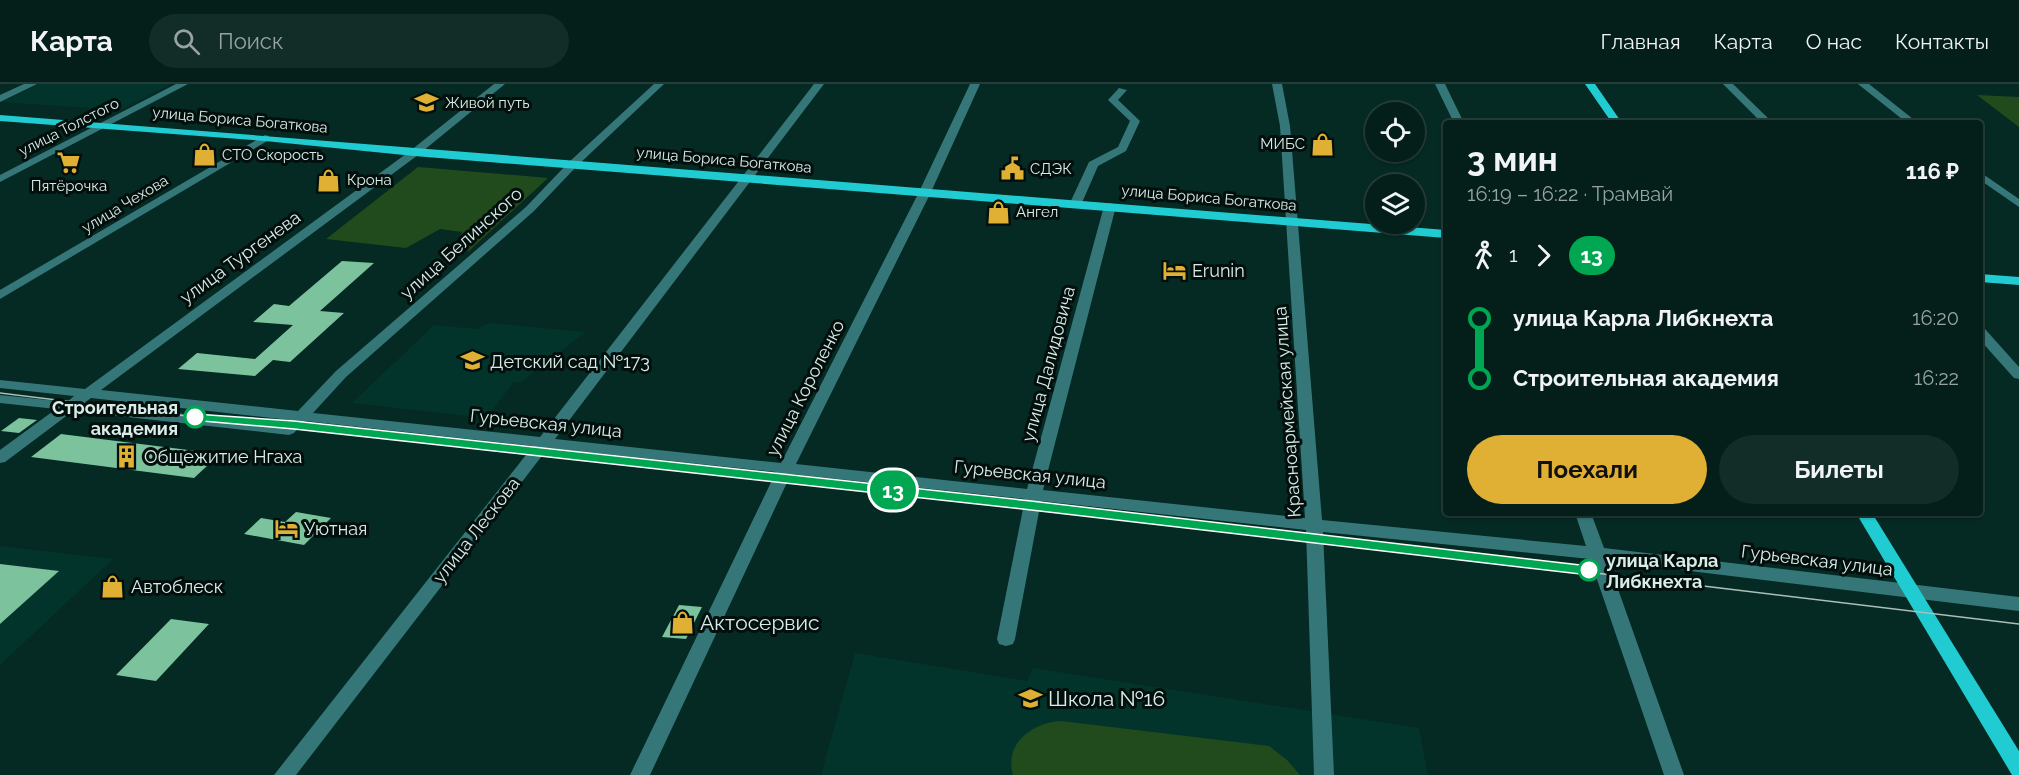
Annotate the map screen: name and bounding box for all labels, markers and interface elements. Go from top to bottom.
search box [149,14,569,68]
text: Карта [30,25,113,58]
icon: search [170,25,203,58]
text: Поиск [218,28,283,54]
text: Главная [1601,29,1681,54]
text: Карта [1714,29,1773,54]
text: О нас [1806,29,1862,54]
text: Контакты [1895,29,1989,54]
school or university icon: Живой путь [414,90,440,116]
street label: улица Толстого [16,94,122,160]
place label: Живой путь [445,94,530,112]
map controls [1365,102,1425,234]
button: locate [1365,102,1425,162]
street label: улица Бориса Богаткова [152,103,328,137]
shop icon: МИБС [1310,131,1336,157]
place label: МИБС [1260,135,1305,153]
text: 3 мин [1467,140,1558,179]
shop icon: СТО Скорость [191,142,217,168]
street label: улица Бориса Богаткова [636,143,812,177]
place label: СТО Скорость [222,146,324,164]
supermarket icon: Пятёрочка [56,149,82,175]
public building icon: СДЭК [999,156,1025,182]
text: 116 ₽ [1906,158,1959,184]
place label: СДЭК [1030,160,1072,178]
shop icon: Крона [316,167,342,193]
street label: улица Чехова [79,171,171,237]
place label: Крона [347,171,392,189]
button: layers [1365,174,1425,234]
place label: Пятёрочка [31,177,107,195]
street label: улица Бориса Богаткова [1121,181,1297,215]
text: 16:19 – 16:22 · Трамвай [1467,182,1673,206]
street label: улица Белинского [396,183,526,303]
shop icon: Ангел [985,199,1011,225]
place label: Ангел [1016,203,1058,221]
street label: улица Тургенева [176,206,304,308]
icon: walk [1467,239,1500,272]
icon: forward [1527,239,1560,272]
text: 1 [1509,243,1518,267]
text: 13 [1581,243,1603,268]
hotel icon: Erunin [1161,257,1187,283]
place label: Erunin [1192,260,1245,281]
street label: улица Далидовича [1017,284,1079,444]
text: улица Карла Либкнехта [1513,305,1773,331]
street label: Красноармейская улица [1269,306,1305,518]
text: 16:20 [1912,306,1959,330]
street label: улица Короленко [762,316,848,459]
school or university icon: Детский сад №173 [459,348,485,374]
place label: Детский сад №173 [490,351,650,372]
text: Строительная академия [1513,365,1779,391]
text: 16:22 [1914,366,1959,390]
place label: Строительная академия [52,397,178,439]
street label: Гурьевская улица [469,405,623,441]
marker: Строительная академия [184,406,206,428]
button: Поехали [1467,435,1707,504]
button: Билеты [1719,435,1959,504]
building icon: Общежитие Нгаха [113,443,139,469]
place label: Общежитие Нгаха [144,446,302,467]
street label: Гурьевская улица [953,456,1107,492]
line badge: 13 [866,470,920,510]
street label: улица Лескова [428,473,524,587]
text: 13 [882,478,904,503]
hotel icon: Уютная [273,515,299,541]
place label: Уютная [304,518,367,539]
street label: Гурьевская улица [1740,540,1894,580]
place label: улица Карла Либкнехта [1606,550,1718,592]
marker: улица Карла Либкнехта [1578,559,1600,581]
shop icon: Автоблеск [100,573,126,599]
place label: Автоблеск [131,576,223,597]
shop icon: Актосервис [669,609,695,635]
place label: Актосервис [700,610,820,635]
school or university icon: Школа №16 [1017,685,1043,711]
place label: Школа №16 [1048,686,1165,711]

